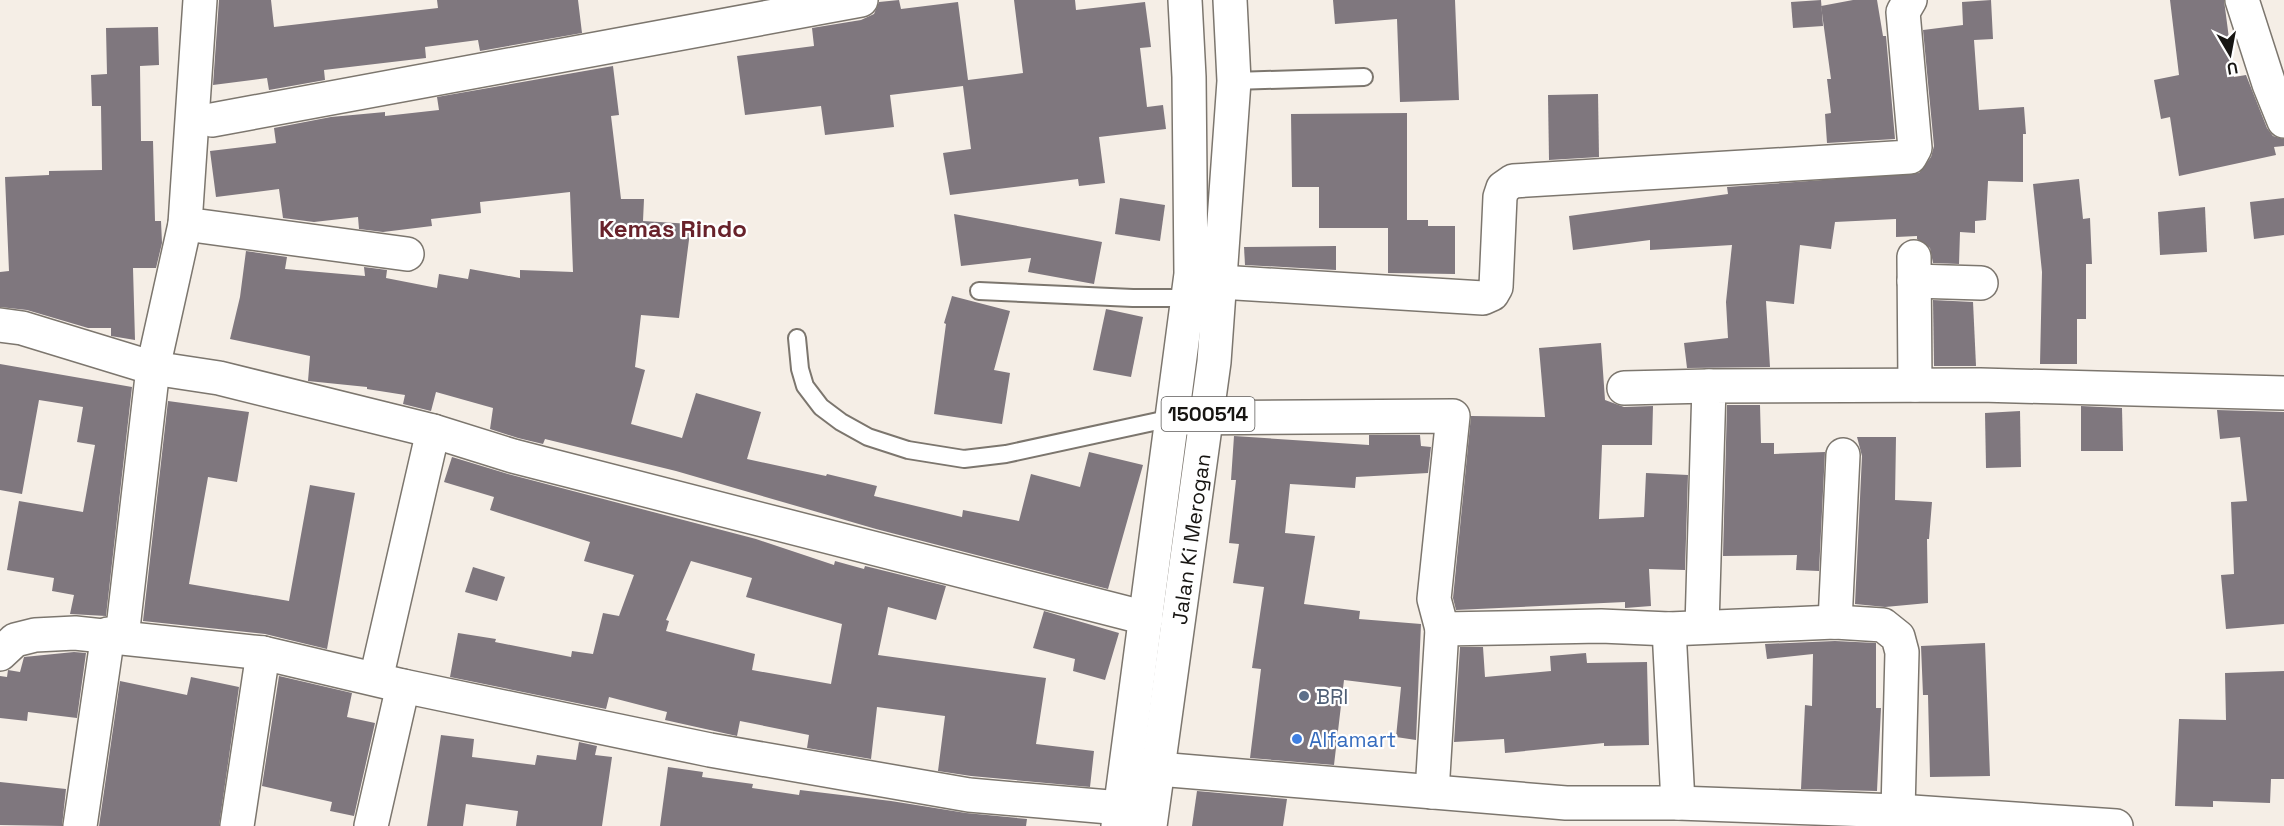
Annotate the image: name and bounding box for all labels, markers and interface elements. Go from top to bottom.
north arrow [2200,24,2260,84]
text: U [2225,57,2240,80]
district label: Kemas Rindo [599,213,747,244]
road number: 1500514 [1162,397,1254,431]
street label: Jalan Ki Merogan [1166,452,1216,626]
place label: BRI [1316,683,1348,710]
marker: BRI [1297,689,1311,703]
place label: Alfamart [1309,726,1396,753]
marker: Alfamart [1290,732,1304,746]

